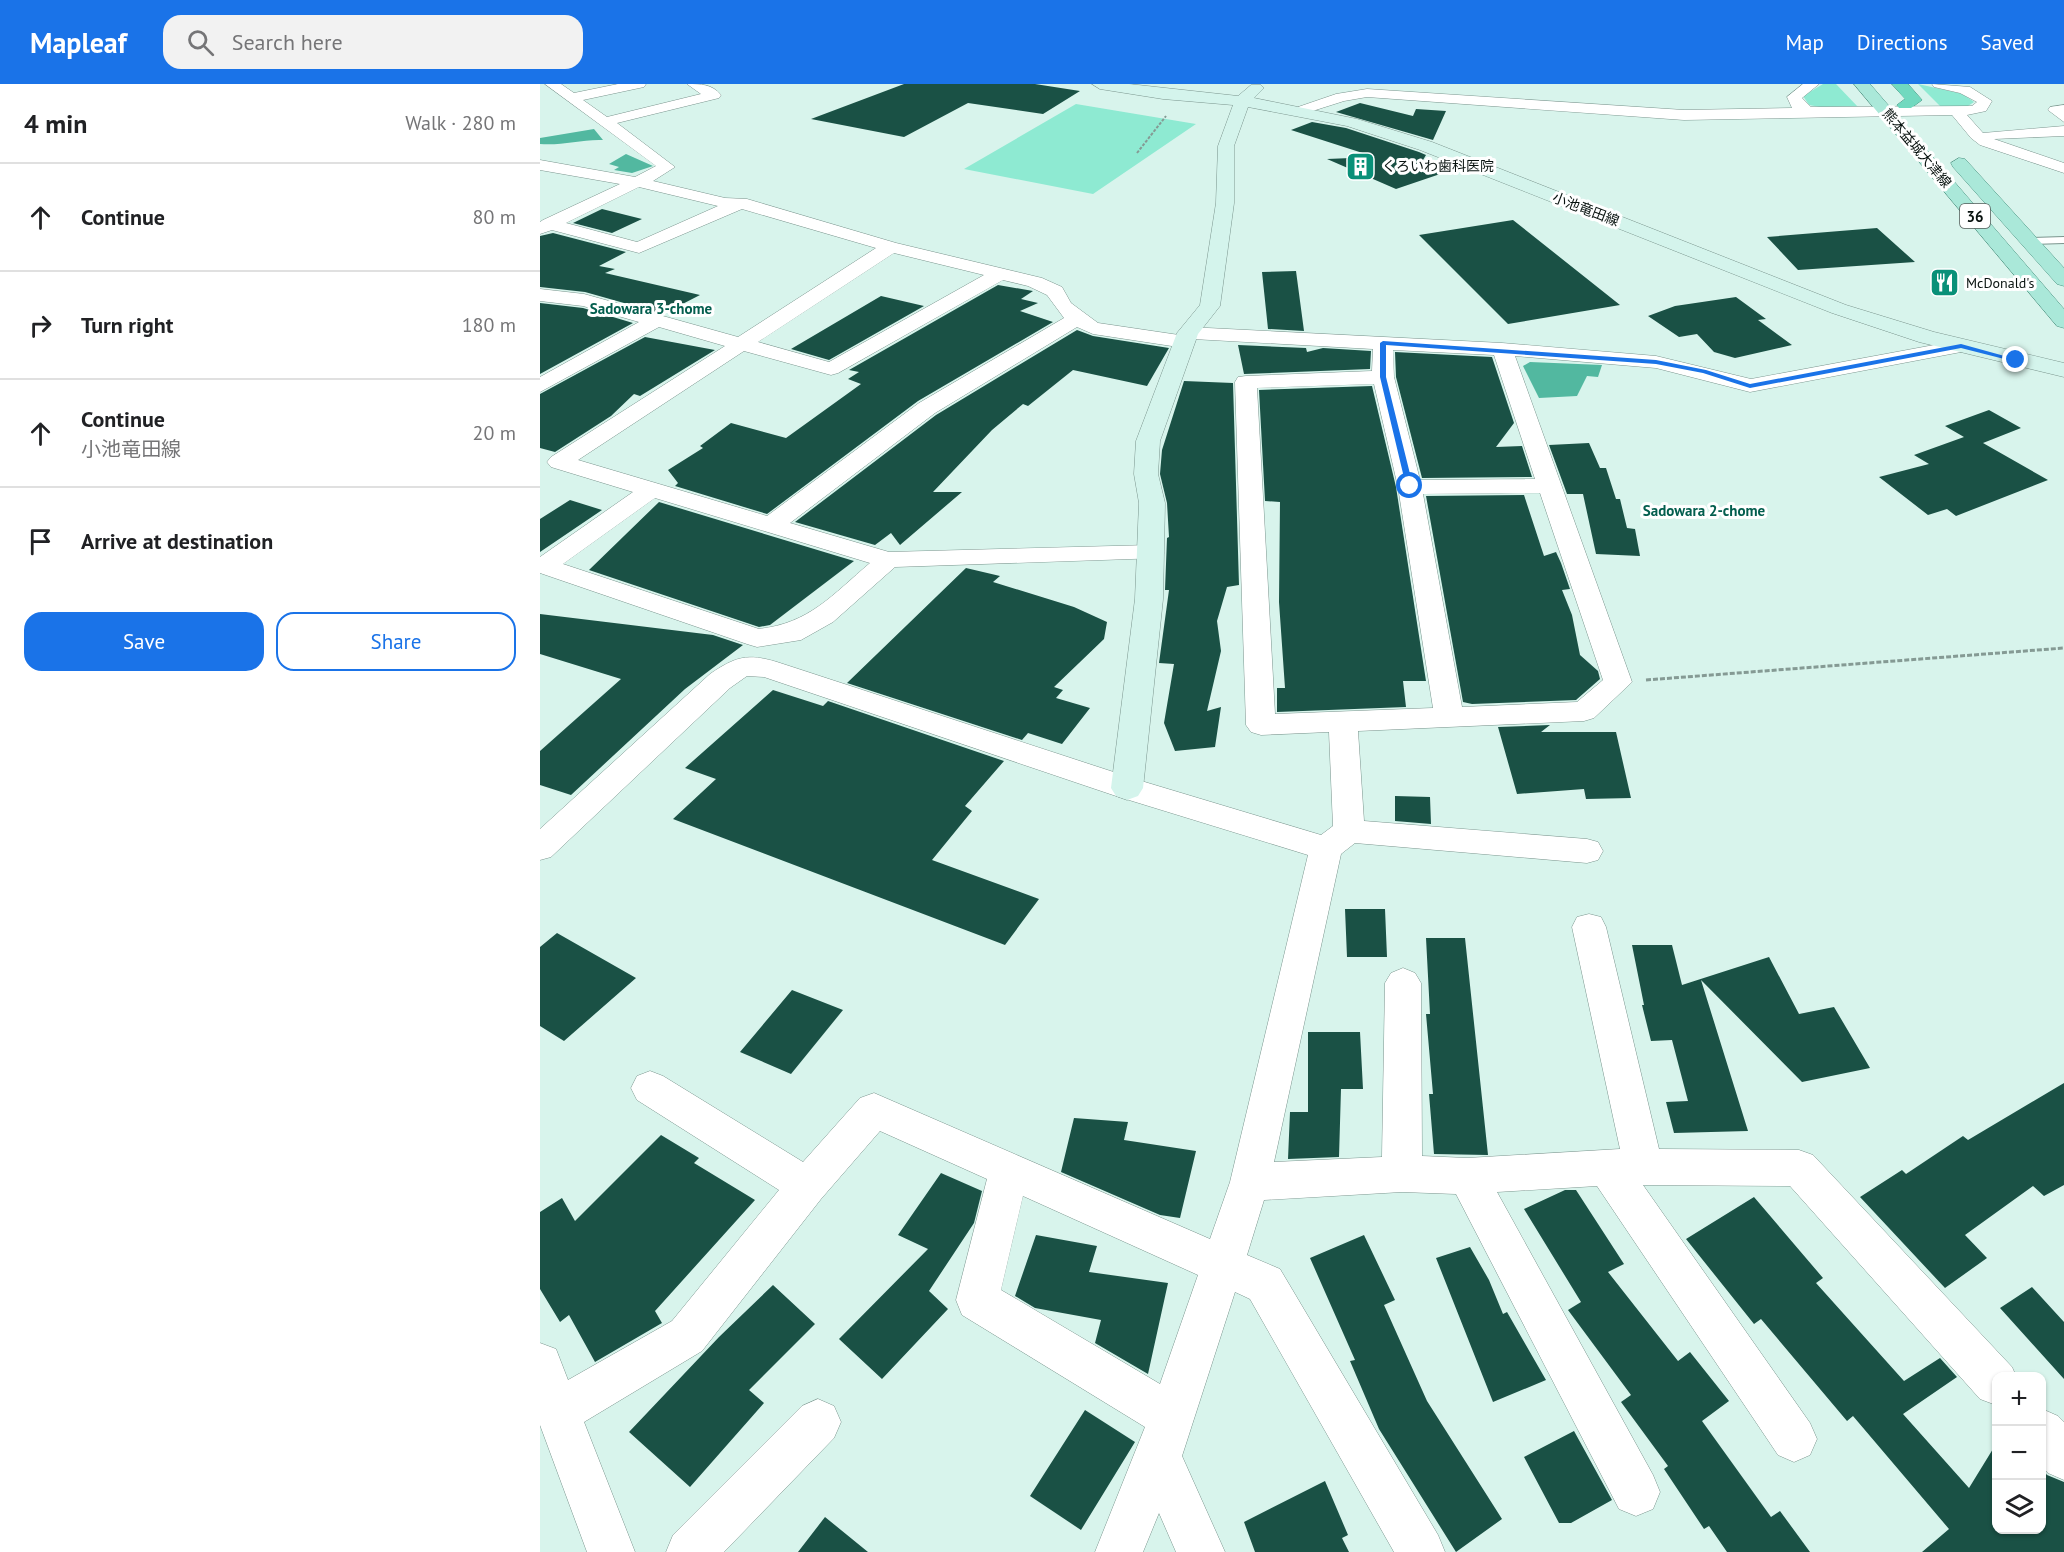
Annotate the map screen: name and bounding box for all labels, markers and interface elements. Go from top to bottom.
search box [163,15,583,69]
text: Mapleaf [30,24,127,61]
icon: search [184,26,217,59]
text: Search here [232,28,343,56]
text: Map [1785,29,1824,56]
text: Directions [1857,29,1948,56]
text: Saved [1981,29,2034,56]
street label: 熊本益城大津線 [1879,105,1955,191]
text: 4 min [24,107,87,140]
text: Walk · 280 m [405,110,516,136]
building icon: くろいわ歯科医院 [1345,150,1377,182]
place label: くろいわ歯科医院 [1382,157,1494,175]
street label: 小池竜田線 [1550,188,1622,230]
icon: ahead [24,201,57,234]
text: Continue [81,203,165,231]
text: 80 m [473,204,516,230]
road number: 36 [1960,204,1990,228]
restaurant icon: McDonald's [1929,267,1961,299]
place label: McDonald's [1966,274,2034,292]
district label: Sadowara 3-chome [590,299,713,318]
icon: right [24,309,57,342]
text: Turn right [81,311,173,339]
text: 180 m [462,312,516,338]
route end [2002,346,2028,372]
text: Continue [81,405,165,433]
icon: ahead [24,417,57,450]
text: 20 m [473,420,516,446]
text: 小池竜田線 [81,436,181,462]
route start [1396,472,1422,498]
district label: Sadowara 2-chome [1643,501,1766,520]
icon: arrive [24,525,57,558]
text: Arrive at destination [81,527,273,555]
button: Save [24,612,264,671]
button: Share [276,612,516,671]
map controls [1992,1372,2046,1534]
button: + [1992,1372,2046,1426]
button: − [1992,1426,2046,1480]
button: layers [1992,1480,2046,1534]

